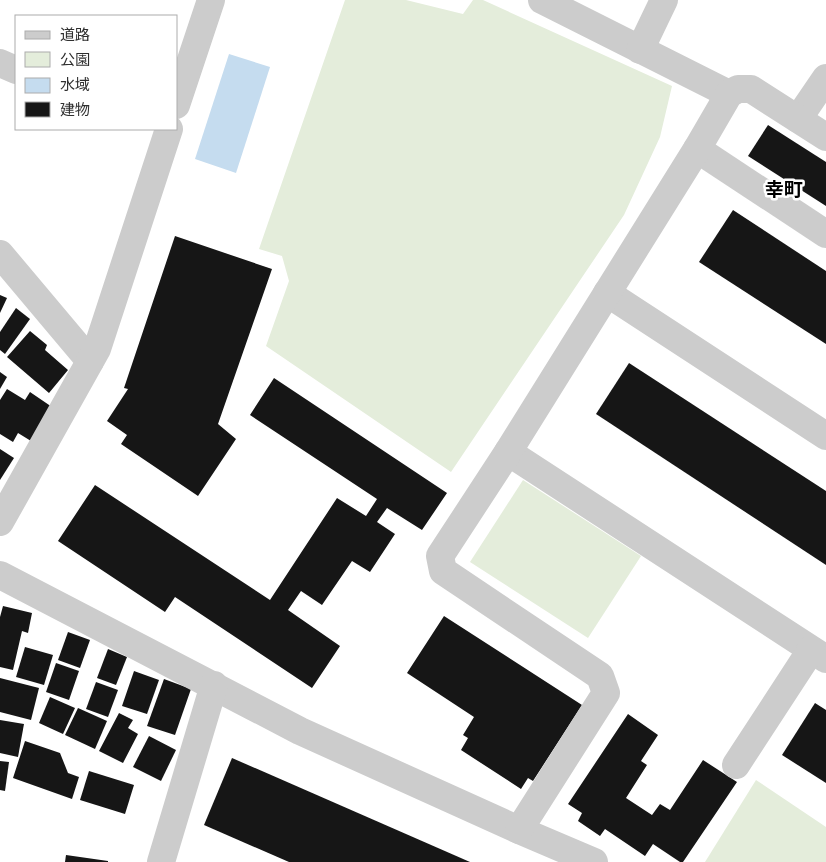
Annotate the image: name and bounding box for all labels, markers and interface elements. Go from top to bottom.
legend [15,15,178,130]
text: 道路 [60,26,90,44]
text: 公園 [60,51,90,69]
text: 水域 [60,76,90,94]
text: 建物 [60,101,90,119]
district label: 幸町 [765,178,803,202]

